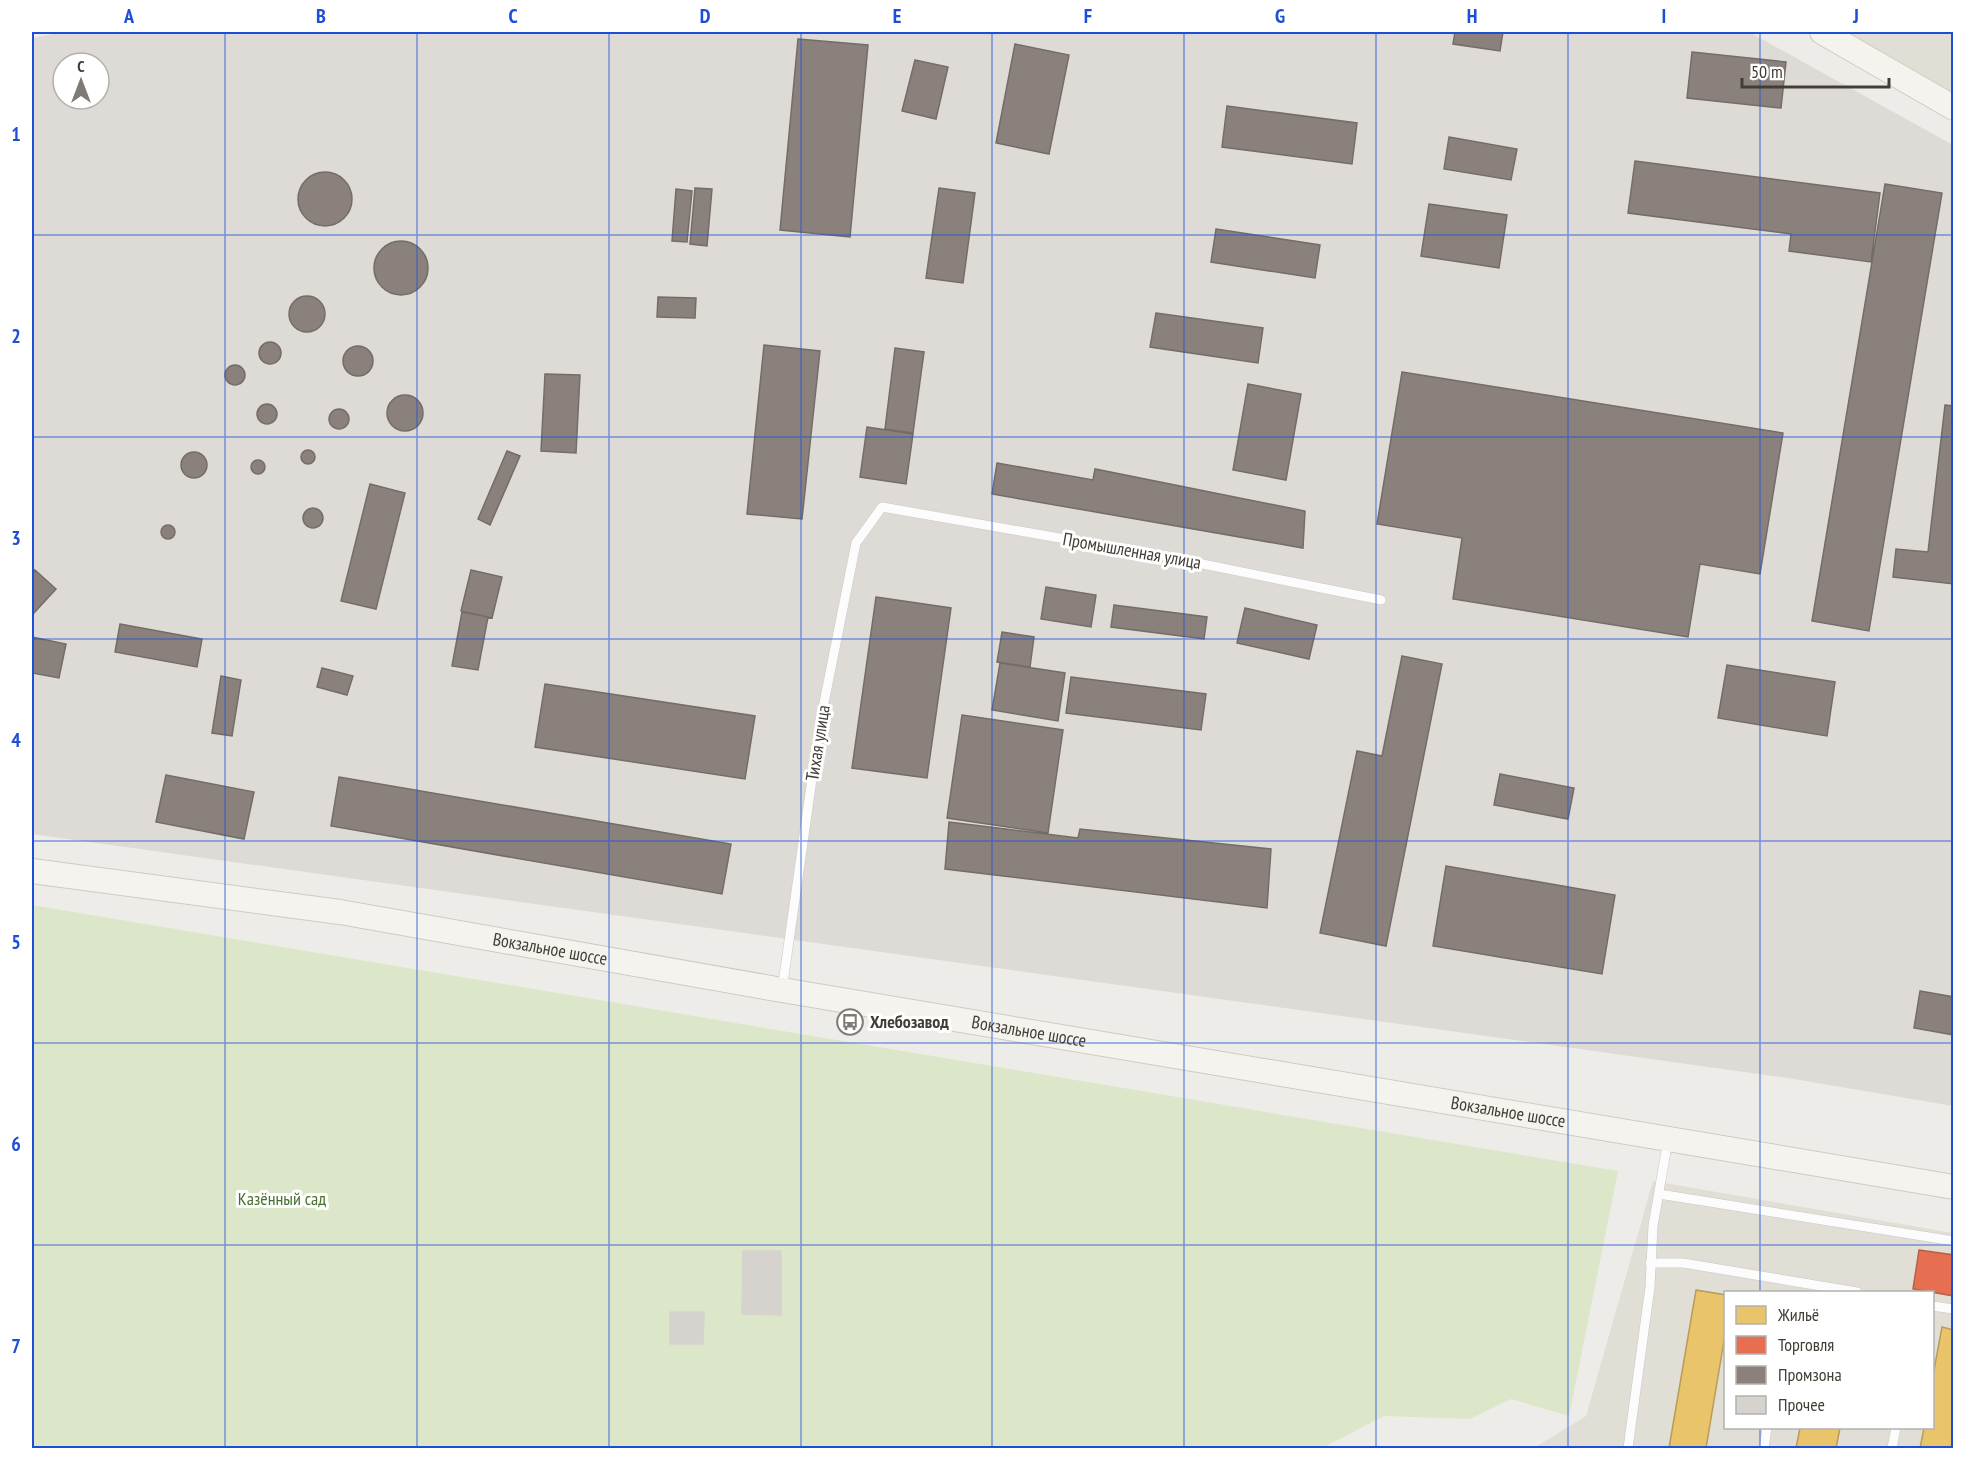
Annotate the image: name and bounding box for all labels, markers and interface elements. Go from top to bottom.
text: A [123,3,135,29]
text: B [316,3,326,29]
text: C [508,3,518,29]
text: D [700,3,711,29]
text: E [893,3,901,29]
text: F [1084,3,1092,29]
text: G [1275,3,1285,29]
text: H [1467,3,1477,29]
text: I [1662,3,1666,29]
text: J [1852,3,1859,29]
north arrow [51,51,111,111]
scale bar [1742,51,1889,89]
text: С [77,56,85,76]
text: 50 m [1751,60,1783,83]
text: 1 [11,121,21,147]
text: 2 [11,323,21,349]
text: 3 [11,525,21,551]
street label: Промышленная улица [1061,527,1203,574]
street label: Тихая улица [800,703,835,783]
text: 4 [11,727,21,753]
street label: Вокзальное шоссе [491,927,609,970]
text: 5 [11,929,21,955]
bus stop icon: Хлебозавод [835,1007,865,1037]
place label: Хлебозавод [870,1010,949,1033]
street label: Вокзальное шоссе [970,1010,1088,1052]
street label: Вокзальное шоссе [1449,1091,1567,1133]
text: 6 [11,1131,21,1157]
park label: Казённый сад [238,1187,326,1210]
legend [1724,1291,1934,1429]
text: Жильё [1777,1303,1819,1326]
text: 7 [11,1333,21,1359]
text: Торговля [1778,1333,1834,1356]
text: Промзона [1778,1363,1842,1386]
text: Прочее [1778,1393,1825,1416]

